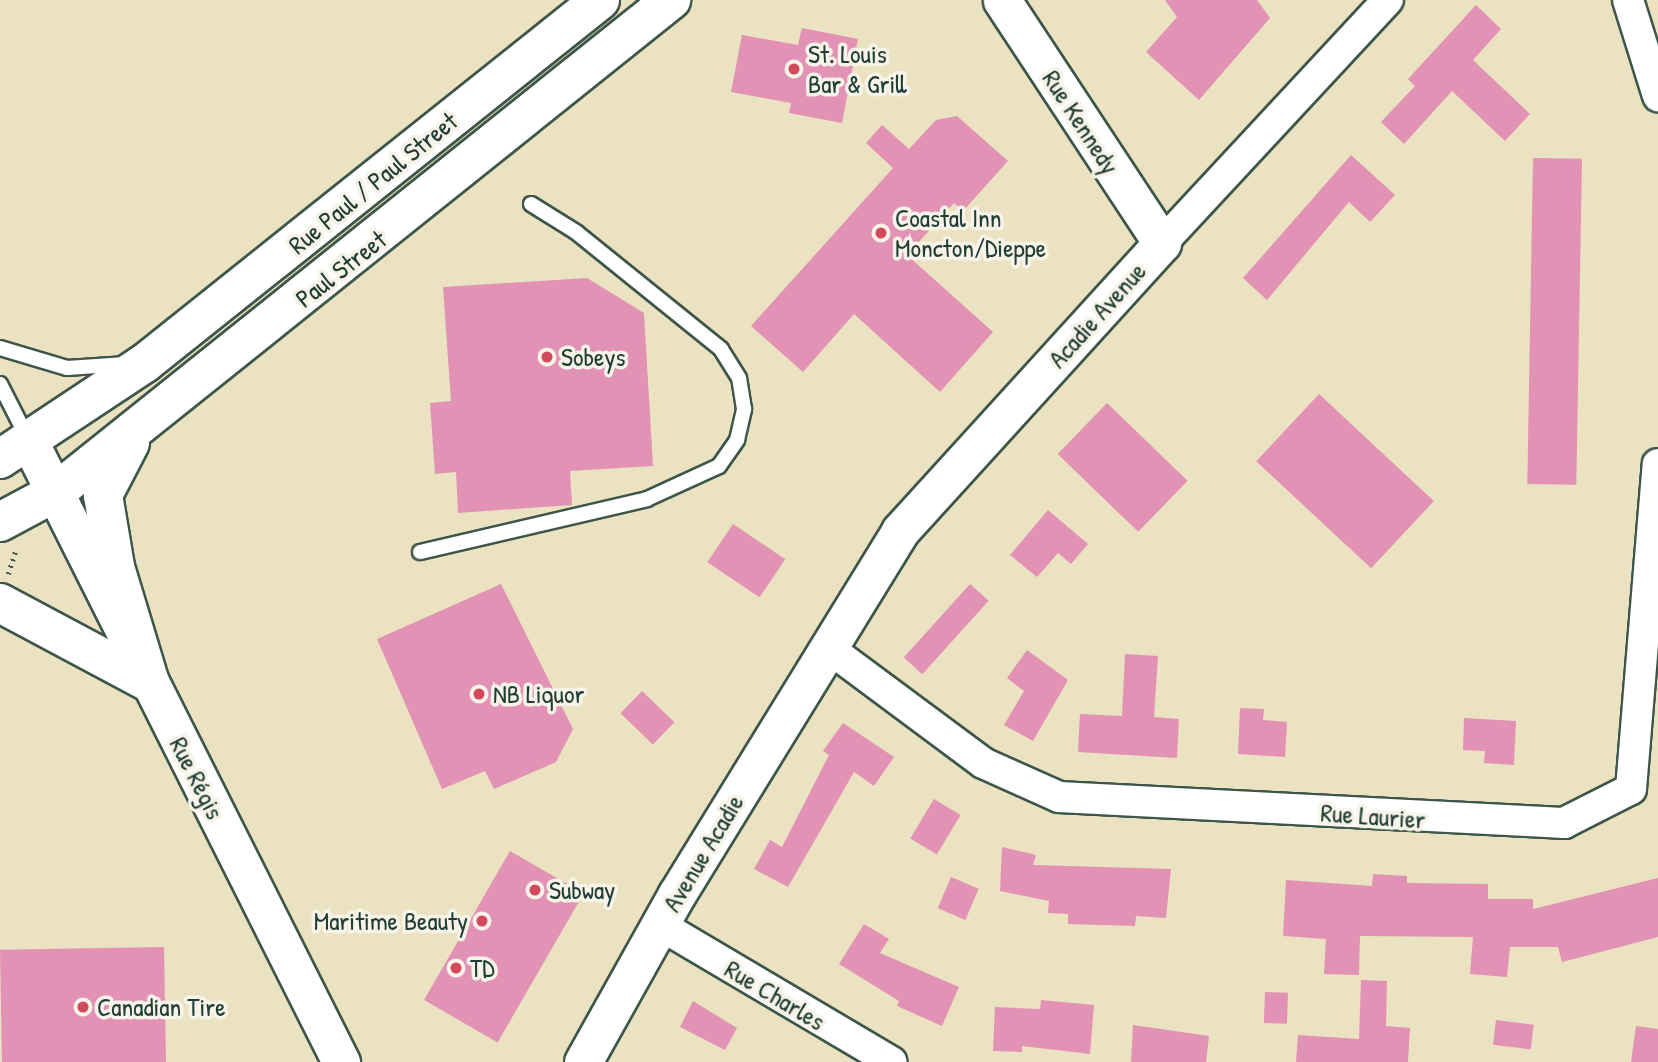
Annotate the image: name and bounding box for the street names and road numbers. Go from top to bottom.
street label: Rue Kennedy [1036,64,1126,180]
street label: Rue Paul / Paul Street [282,105,464,261]
street label: Paul Street [289,224,393,314]
street label: Acadie Avenue [1042,256,1152,374]
street label: Rue Régis [163,732,231,824]
street label: Avenue Acadie [656,789,750,917]
street label: Rue Laurier [1320,797,1426,835]
street label: Rue Charles [719,953,831,1037]

